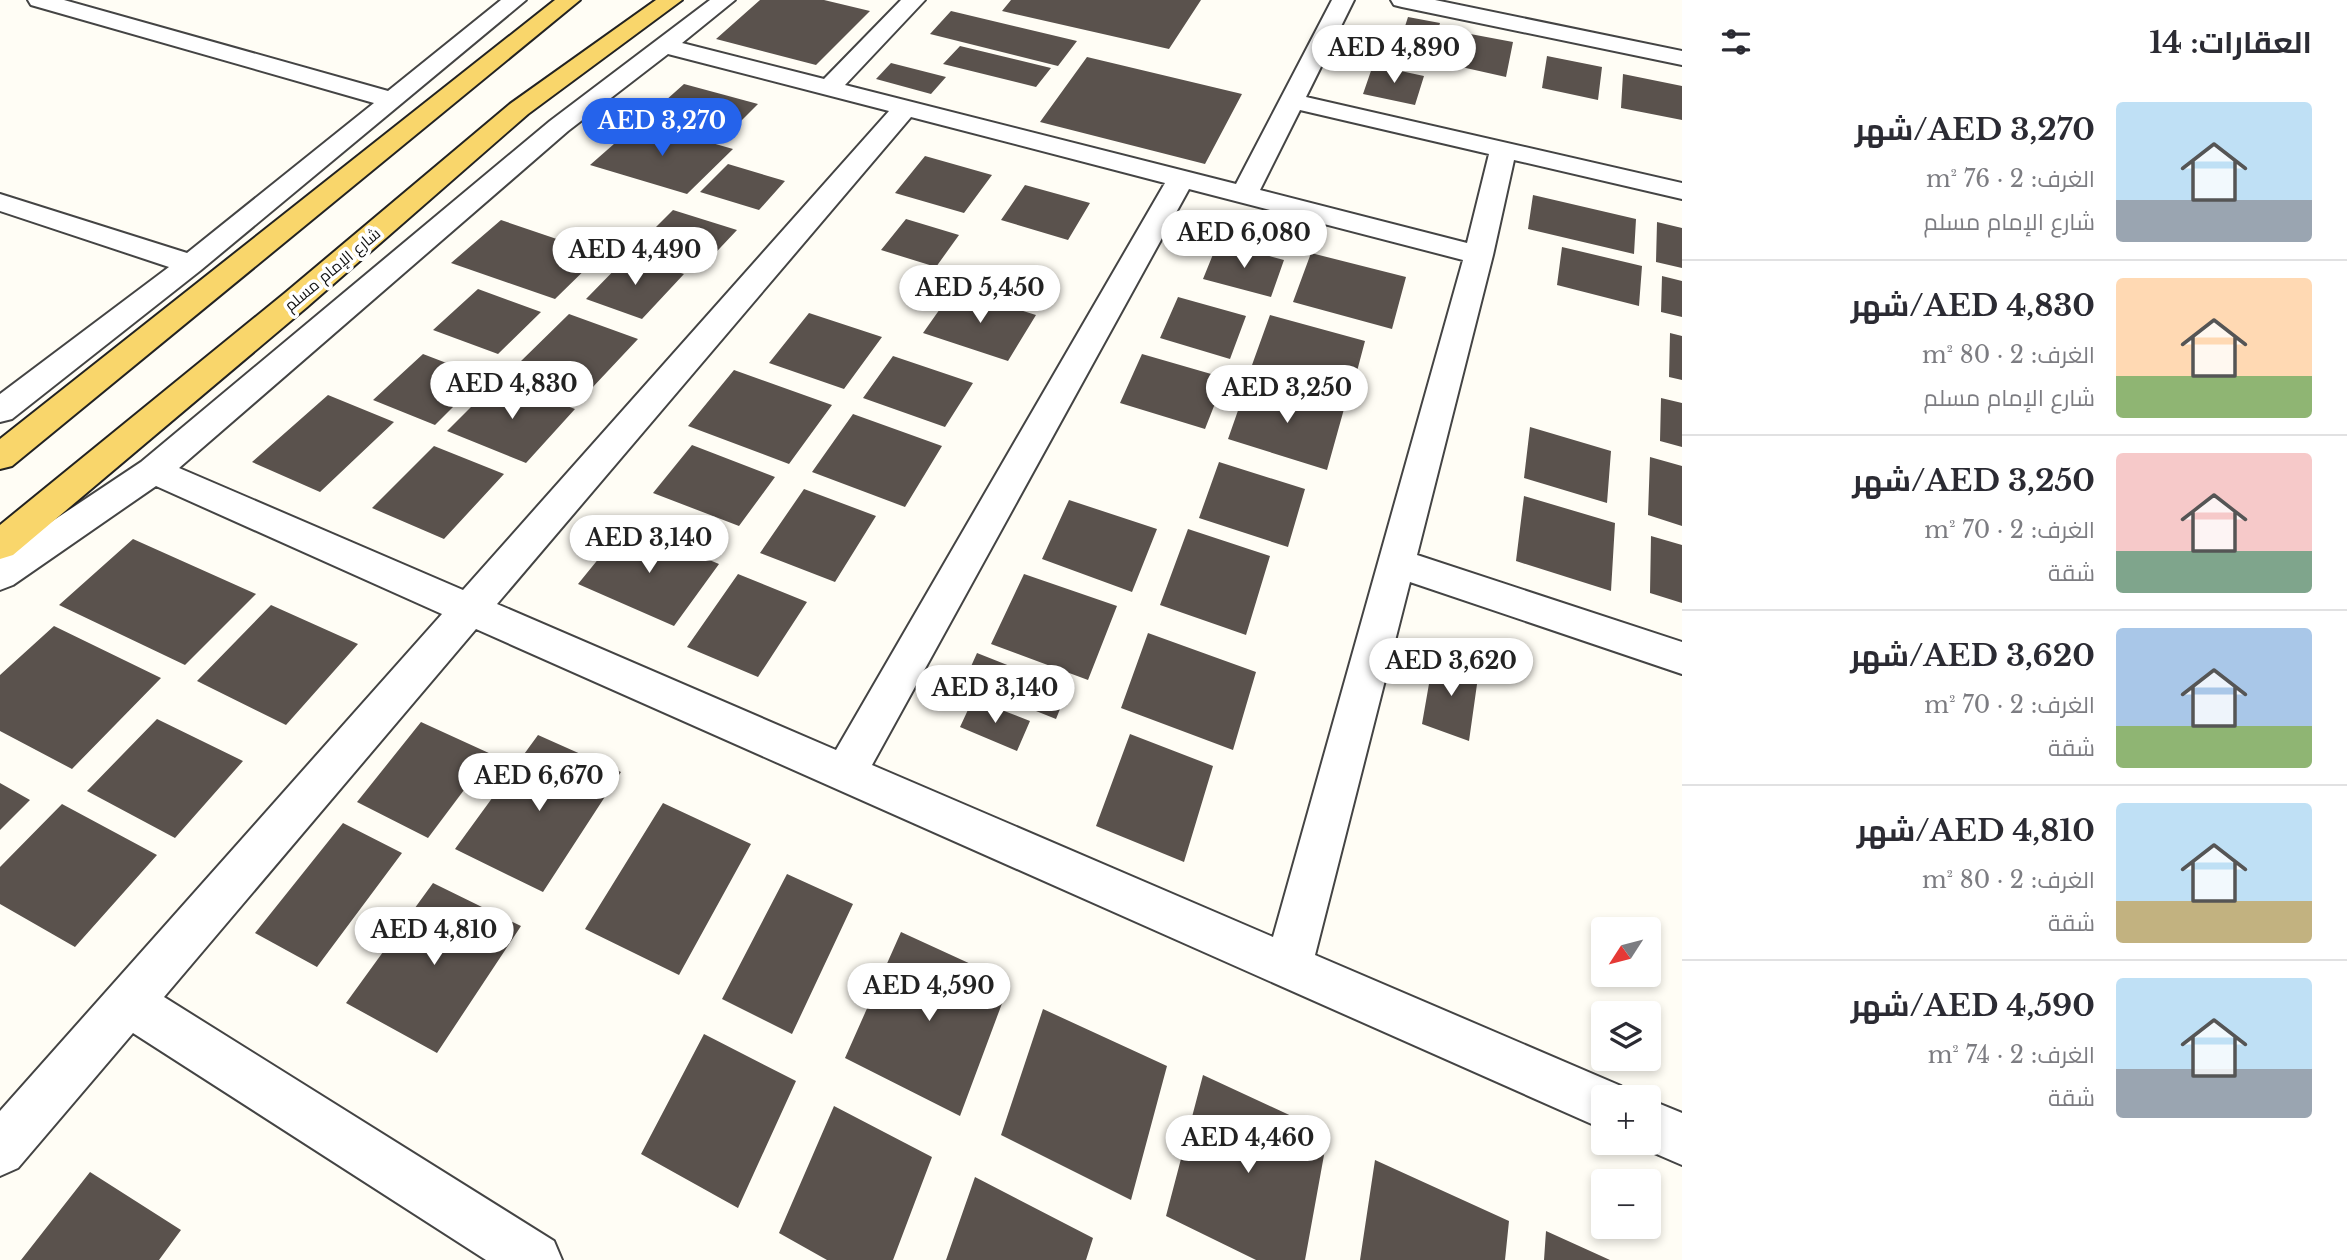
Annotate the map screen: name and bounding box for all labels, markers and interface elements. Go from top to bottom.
icon: filters [1717,23,1755,61]
text: العقارات: 14 [2149,24,2312,61]
pin: AED 4,890 [1314,25,1474,85]
text: AED 4,890 [1328,34,1460,62]
pin: AED 3,270 [582,99,742,158]
text: AED 3,270 [598,107,726,135]
text: AED 3,270/شهر [1855,111,2095,148]
icon: home [2172,130,2256,214]
text: الغرف: 2 · 76 m² [1926,165,2095,193]
text: شارع الإمام مسلم [1924,208,2095,236]
pin: AED 6,080 [1164,210,1324,270]
text: AED 6,080 [1177,219,1311,247]
street label: شارع الإمام مسلم [280,223,385,317]
pin: AED 4,490 [555,228,715,287]
text: AED 4,490 [569,236,701,264]
pin: AED 5,450 [900,266,1060,325]
text: AED 5,450 [915,274,1045,302]
text: AED 4,830/شهر [1851,287,2095,324]
icon: home [2172,306,2256,390]
text: الغرف: 2 · 80 m² [1922,341,2095,369]
pin: AED 4,830 [432,362,592,421]
pin: AED 3,250 [1207,366,1367,425]
text: AED 4,830 [446,370,578,398]
text: AED 3,250 [1222,374,1352,402]
text: شارع الإمام مسلم [1924,384,2095,412]
text: AED 3,250/شهر [1852,462,2095,499]
icon: home [2172,481,2256,565]
pin: AED 3,140 [569,516,729,575]
text: الغرف: 2 · 70 m² [1924,516,2095,544]
text: AED 3,140 [586,524,712,552]
text: شقة [2048,559,2095,587]
text: AED 3,620/شهر [1850,637,2095,674]
pin: AED 3,620 [1371,638,1531,698]
text: AED 3,620 [1385,647,1517,675]
icon: home [2172,656,2256,740]
pin: AED 3,140 [915,666,1075,725]
text: AED 3,140 [932,674,1058,702]
text: الغرف: 2 · 70 m² [1924,691,2095,719]
text: شقة [2048,734,2095,762]
pin: AED 6,670 [459,754,619,813]
text: AED 6,670 [474,762,604,790]
text: AED 4,810/شهر [1857,812,2095,849]
icon: home [2172,831,2256,915]
text: الغرف: 2 · 80 m² [1922,866,2095,894]
pin: AED 4,810 [354,908,514,967]
text: شقة [2048,909,2095,937]
text: AED 4,810 [371,916,497,944]
north arrow [1591,917,1661,987]
map controls [1591,917,1661,1239]
pin: AED 4,590 [849,964,1009,1023]
text: AED 4,590 [863,972,995,1000]
text: AED 4,590/شهر [1851,987,2095,1024]
button: layers [1591,1001,1661,1071]
icon: home [2172,1006,2256,1090]
text: الغرف: 2 · 74 m² [1928,1041,2095,1069]
text: شقة [2048,1084,2095,1112]
button: + [1591,1085,1661,1155]
pin: AED 4,460 [1168,1116,1328,1175]
text: AED 4,460 [1182,1124,1314,1152]
button: − [1591,1169,1661,1239]

